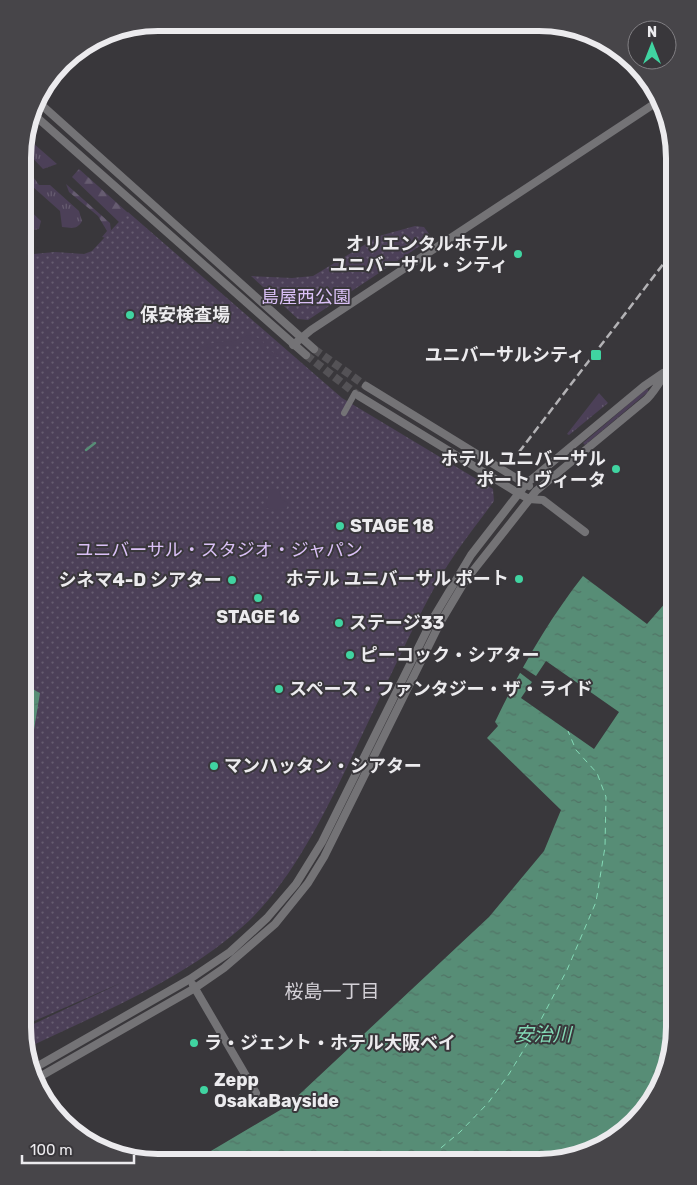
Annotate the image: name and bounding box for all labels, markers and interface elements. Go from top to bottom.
north arrow [627,20,677,70]
text: N [647,24,657,41]
place label: オリエンタルホテル ユニバーサル・シティ [329,233,508,276]
marker: オリエンタルホテル ユニバーサル・シティ [512,248,524,260]
park label: 島屋西公園 [261,286,351,308]
place label: 保安検査場 [140,304,230,326]
marker: 保安検査場 [124,309,136,321]
place label: ユニバーサルシティ [424,344,585,366]
marker: ユニバーサルシティ [589,348,603,362]
place label: ホテル ユニバーサル ポート ヴィータ [441,448,606,491]
marker: ホテル ユニバーサル ポート ヴィータ [610,463,622,475]
place label: STAGE 18 [350,515,434,537]
marker: STAGE 18 [334,520,346,532]
park label: ユニバーサル・スタジオ・ジャパン [75,539,363,561]
place label: ホテル ユニバーサル ポート [286,568,509,590]
place label: シネマ4-D シアター [58,569,222,591]
marker: ホテル ユニバーサル ポート [513,573,525,585]
marker: シネマ4-D シアター [226,574,238,586]
marker: STAGE 16 [252,592,264,604]
place label: STAGE 16 [216,606,300,628]
place label: ステージ33 [349,612,445,634]
marker: ステージ33 [333,617,345,629]
place label: ピーコック・シアター [360,644,540,666]
marker: ピーコック・シアター [344,649,356,661]
place label: スペース・ファンタジー・ザ・ライド [289,678,593,700]
marker: スペース・ファンタジー・ザ・ライド [273,683,285,695]
place label: マンハッタン・シアター [224,755,422,777]
marker: マンハッタン・シアター [208,760,220,772]
district label: 桜島一丁目 [284,980,380,1003]
water label: 安治川 [514,1023,573,1046]
place label: ラ・ジェント・ホテル大阪ベイ [204,1032,456,1054]
marker: ラ・ジェント・ホテル大阪ベイ [188,1037,200,1049]
place label: Zepp OsakaBayside [214,1069,339,1112]
marker: Zepp OsakaBayside [198,1084,210,1096]
scale bar [22,1132,135,1164]
text: 100 m [30,1141,72,1159]

